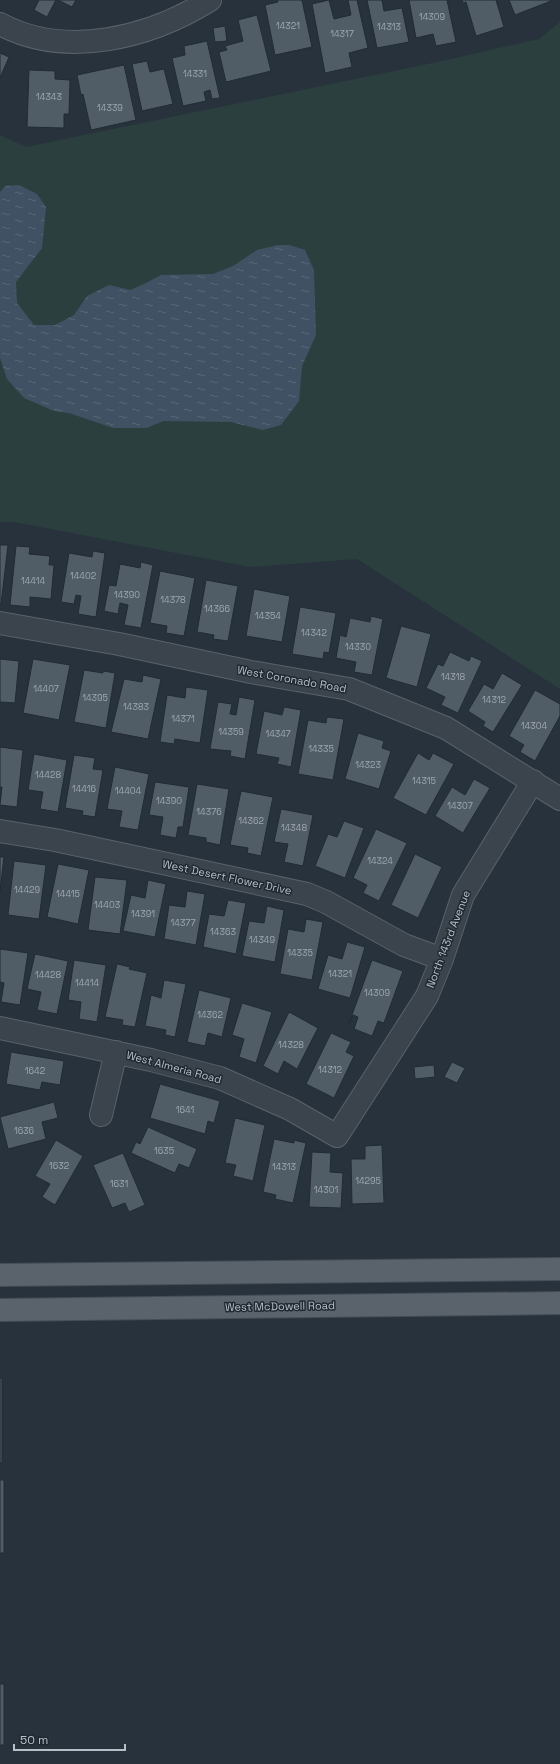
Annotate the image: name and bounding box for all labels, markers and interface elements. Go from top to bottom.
house number: 14309 [419,11,445,23]
house number: 14321 [276,20,300,32]
house number: 14313 [377,21,401,33]
house number: 14317 [330,28,354,40]
house number: 14331 [183,68,207,80]
house number: 14343 [36,91,62,103]
house number: 14339 [97,102,123,114]
house number: 14402 [70,570,96,582]
house number: 14414 [21,575,45,587]
house number: 14390 [114,589,140,601]
house number: 14378 [160,594,186,606]
house number: 14366 [204,603,230,615]
house number: 14354 [255,610,281,622]
house number: 14342 [301,627,327,639]
house number: 14330 [345,641,371,653]
street label: West Coronado Road [236,662,348,696]
house number: 14318 [441,671,465,683]
house number: 14407 [33,683,59,695]
house number: 14395 [82,692,108,704]
house number: 14312 [482,694,506,706]
house number: 14383 [123,701,149,713]
house number: 14371 [171,713,195,725]
house number: 14304 [521,720,547,732]
house number: 14359 [218,726,244,738]
house number: 14347 [265,728,291,740]
house number: 14335 [308,743,334,755]
house number: 14323 [355,759,381,771]
house number: 14428 [35,769,61,781]
house number: 14315 [412,775,436,787]
house number: 14416 [72,783,97,795]
house number: 14404 [115,785,142,797]
house number: 14390 [156,795,182,807]
house number: 14307 [447,800,473,812]
house number: 14376 [196,806,222,818]
house number: 14362 [238,815,264,827]
house number: 14348 [281,822,307,834]
house number: 14324 [367,855,393,867]
street label: West Desert Flower Drive [161,856,293,898]
house number: 14429 [14,884,40,896]
house number: 14415 [56,888,80,900]
street label: North 143rd Avenue [423,888,473,990]
house number: 14403 [94,899,120,911]
house number: 14391 [131,908,155,920]
house number: 14377 [171,917,195,929]
house number: 14363 [210,926,236,938]
house number: 14349 [249,934,275,946]
house number: 14335 [287,947,313,959]
house number: 14321 [328,968,352,980]
house number: 14428 [35,969,61,981]
house number: 14414 [75,977,99,989]
house number: 14309 [364,987,390,999]
house number: 14362 [197,1009,223,1021]
house number: 14328 [278,1039,304,1051]
street label: West Almeria Road [125,1048,223,1086]
house number: 14312 [318,1064,342,1076]
house number: 1642 [25,1065,45,1077]
house number: 1641 [176,1104,194,1116]
house number: 1636 [14,1125,35,1137]
house number: 1635 [154,1145,174,1157]
house number: 1632 [49,1160,69,1172]
house number: 14313 [272,1161,296,1173]
house number: 14295 [355,1175,381,1187]
house number: 1631 [110,1178,128,1190]
house number: 14301 [314,1184,338,1196]
street label: West McDowell Road [225,1298,335,1314]
scale bar [14,1726,125,1752]
text: 50 m [20,1732,48,1748]

